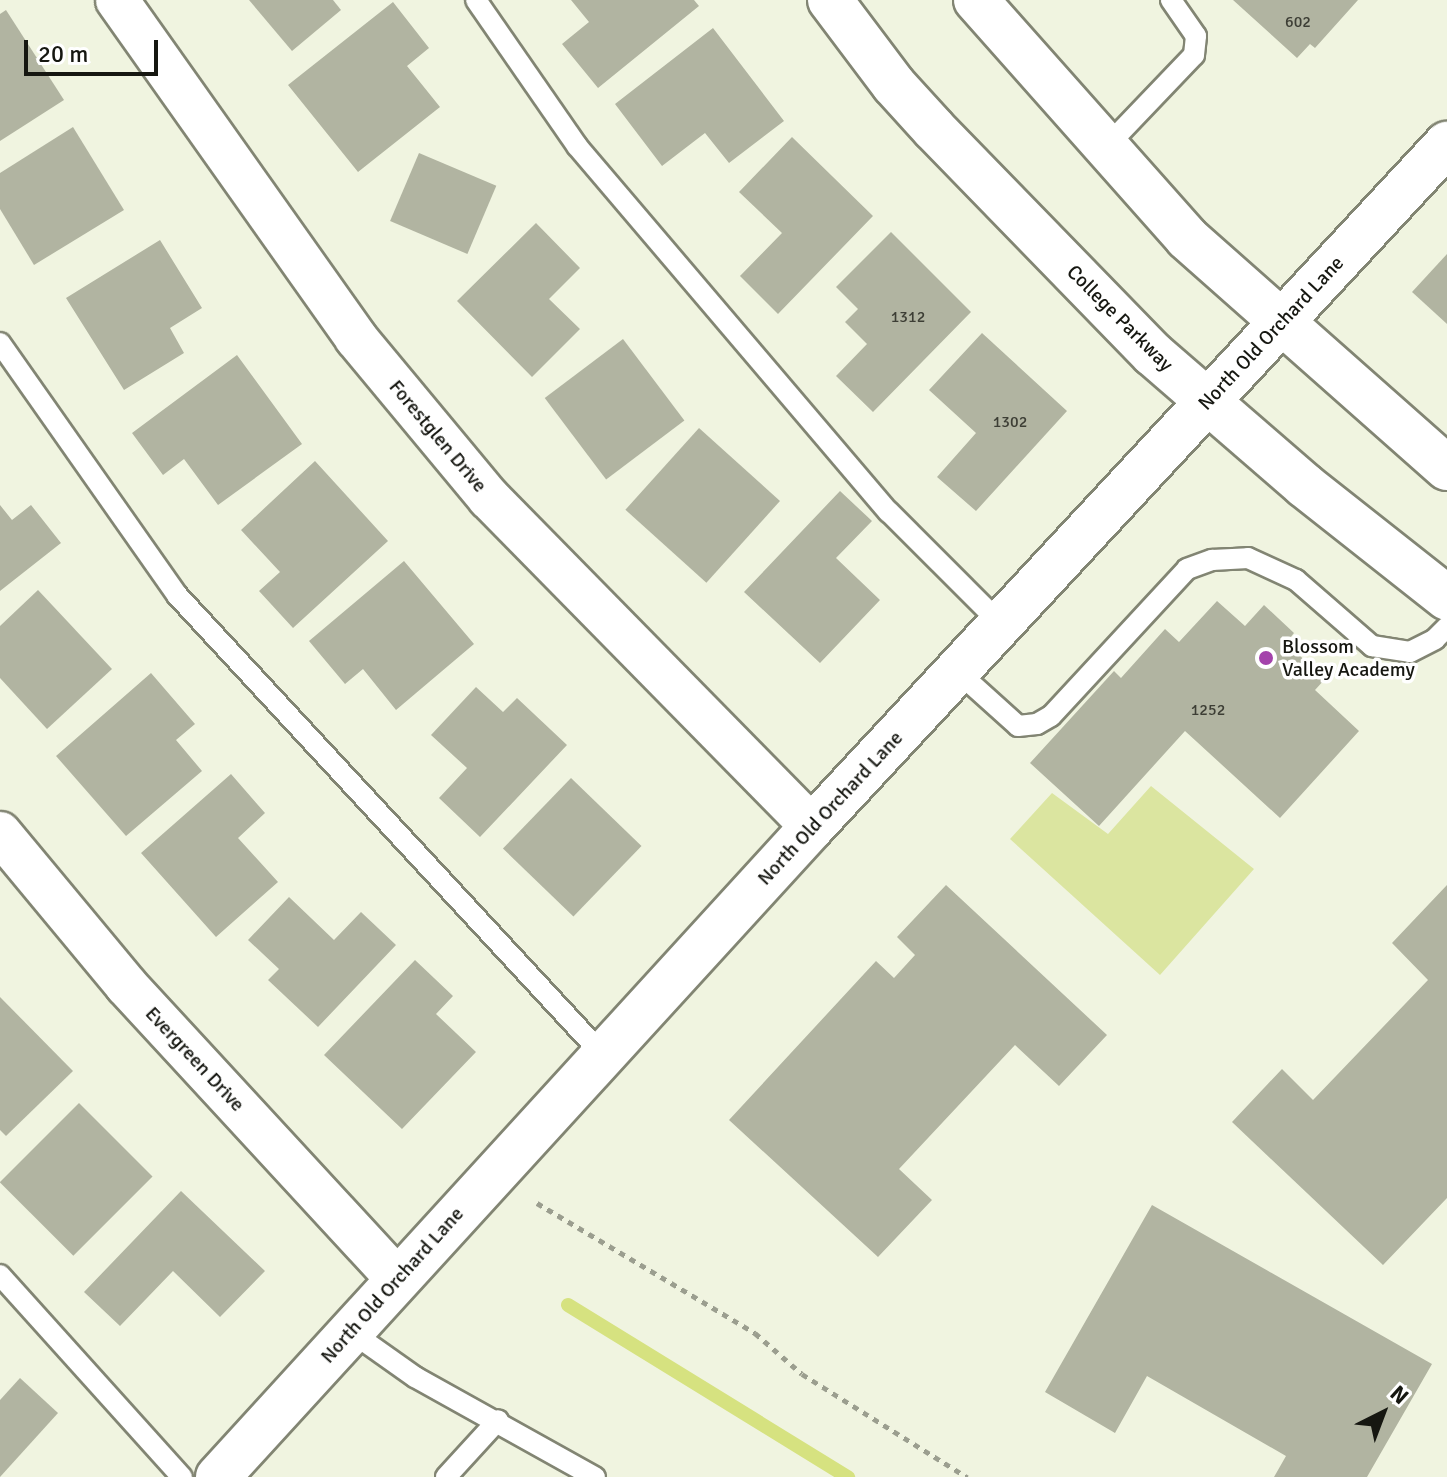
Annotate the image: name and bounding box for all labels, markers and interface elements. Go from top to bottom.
house number: 602 [1285,12,1311,32]
scale bar [28,24,162,74]
text: 20 m [38,39,88,69]
street label: North Old Orchard Lane [1193,251,1349,415]
street label: College Parkway [1062,260,1178,376]
house number: 1312 [891,307,925,327]
street label: Forestglen Drive [384,375,492,497]
house number: 1302 [993,412,1027,432]
place label: Blossom Valley Academy [1282,634,1415,681]
marker: Blossom Valley Academy [1257,649,1275,667]
house number: 1252 [1191,700,1225,720]
street label: North Old Orchard Lane [752,726,908,890]
street label: Evergreen Drive [140,1002,250,1116]
street label: North Old Orchard Lane [315,1202,469,1368]
north arrow [1343,1373,1423,1453]
text: N [1385,1380,1414,1410]

